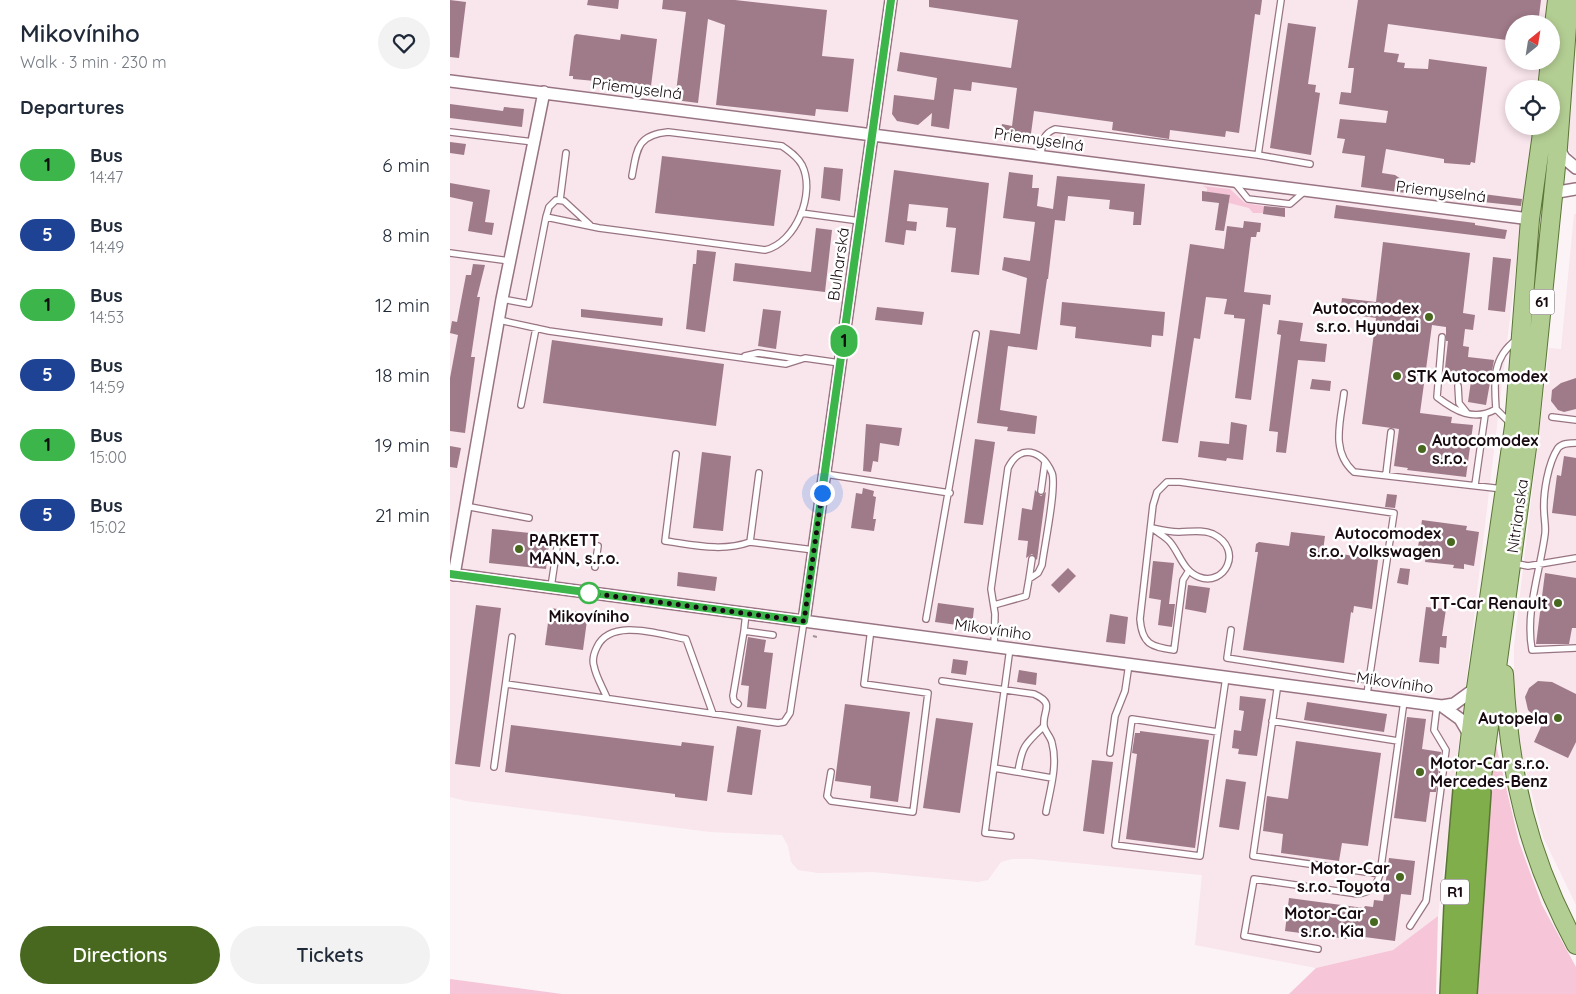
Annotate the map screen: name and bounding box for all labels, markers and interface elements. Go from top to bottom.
north arrow [1505,15,1560,70]
map controls [1505,15,1560,135]
button: heart [378,17,430,69]
text: Mikovíniho [20,18,140,48]
text: Walk · 3 min · 230 m [20,52,167,72]
street label: Priemyselná [591,73,683,103]
button: locate [1505,80,1560,135]
text: Departures [20,95,124,119]
street label: Priemyselná [993,123,1085,155]
text: Bus [90,143,123,167]
text: 1 [44,153,51,176]
text: 6 min [382,153,430,177]
text: 14:47 [90,167,123,187]
street label: Priemyselná [1395,176,1487,206]
text: Bus [90,213,123,237]
text: 5 [42,223,53,246]
text: 8 min [382,223,430,247]
street label: Bulharská [823,226,853,302]
text: 14:49 [90,237,124,257]
text: Bus [90,283,123,307]
road number: 61 [1530,290,1554,314]
text: 1 [44,293,51,316]
text: 12 min [375,293,430,317]
place label: Autocomodex s.r.o. Hyundai [1313,298,1419,336]
text: 14:53 [90,307,124,327]
marker: Autocomodex s.r.o. Hyundai [1423,311,1435,323]
line badge: 1 [828,325,860,357]
text: 1 [840,329,848,352]
text: Bus [90,353,123,377]
text: 5 [42,363,53,386]
text: 18 min [375,363,430,387]
place label: STK Autocomodex [1407,366,1548,386]
marker: STK Autocomodex [1391,370,1403,382]
text: 14:59 [90,377,125,397]
text: Bus [90,423,123,447]
place label: Autocomodex s.r.o. [1432,430,1538,468]
text: 1 [44,433,51,456]
text: 19 min [375,433,430,457]
marker: Autocomodex s.r.o. [1416,443,1428,455]
text: 15:00 [90,447,127,467]
street label: Nitrianska [1502,478,1532,554]
your location [810,481,835,506]
text: Bus [90,493,123,517]
text: 5 [42,503,53,526]
text: 21 min [375,503,430,527]
text: 15:02 [90,517,126,537]
place label: Autocomodex s.r.o. Volkswagen [1309,523,1441,561]
place label: PARKETT MANN, s.r.o. [529,530,619,568]
marker: Autocomodex s.r.o. Volkswagen [1445,536,1457,548]
marker: PARKETT MANN, s.r.o. [513,543,525,555]
marker: Mikovíniho [578,582,600,604]
place label: TT-Car Renault [1430,593,1548,613]
marker: TT-Car Renault [1552,597,1564,609]
place label: Mikovíniho [549,606,629,626]
street label: Mikovíniho [953,614,1033,644]
street label: Mikovíniho [1355,667,1435,697]
place label: Autopela [1478,708,1548,728]
marker: Autopela [1552,712,1564,724]
place label: Motor-Car s.r.o. Mercedes-Benz [1430,753,1549,791]
marker: Motor-Car s.r.o. Mercedes-Benz [1414,766,1426,778]
place label: Motor-Car s.r.o. Toyota [1297,858,1390,896]
marker: Motor-Car s.r.o. Toyota [1394,871,1406,883]
road number: R1 [1441,880,1469,904]
place label: Motor-Car s.r.o. Kia [1284,903,1364,941]
marker: Motor-Car s.r.o. Kia [1368,916,1380,928]
button: Directions [20,926,220,984]
button: Tickets [230,926,430,984]

